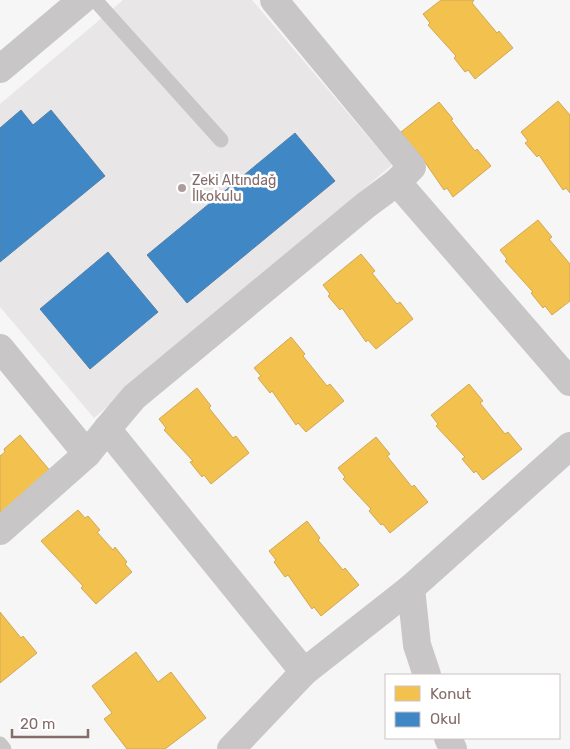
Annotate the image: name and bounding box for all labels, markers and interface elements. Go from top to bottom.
place label: Zeki Altındağ İlkokulu [192,172,276,205]
marker: Zeki Altındağ İlkokulu [176,182,188,194]
legend [385,674,560,739]
text: Konut [430,685,471,703]
scale bar [12,706,89,738]
text: Okul [430,710,461,728]
text: 20 m [20,715,55,733]

